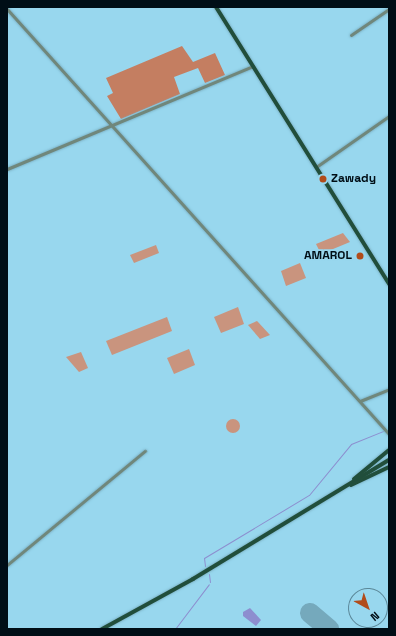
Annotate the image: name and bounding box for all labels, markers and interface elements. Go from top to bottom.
place label: Zawady [331,172,376,186]
marker: Zawady [318,174,328,184]
place label: AMAROL [304,249,352,263]
marker: AMAROL [355,251,365,261]
north arrow [348,588,388,628]
text: N [368,609,382,624]

